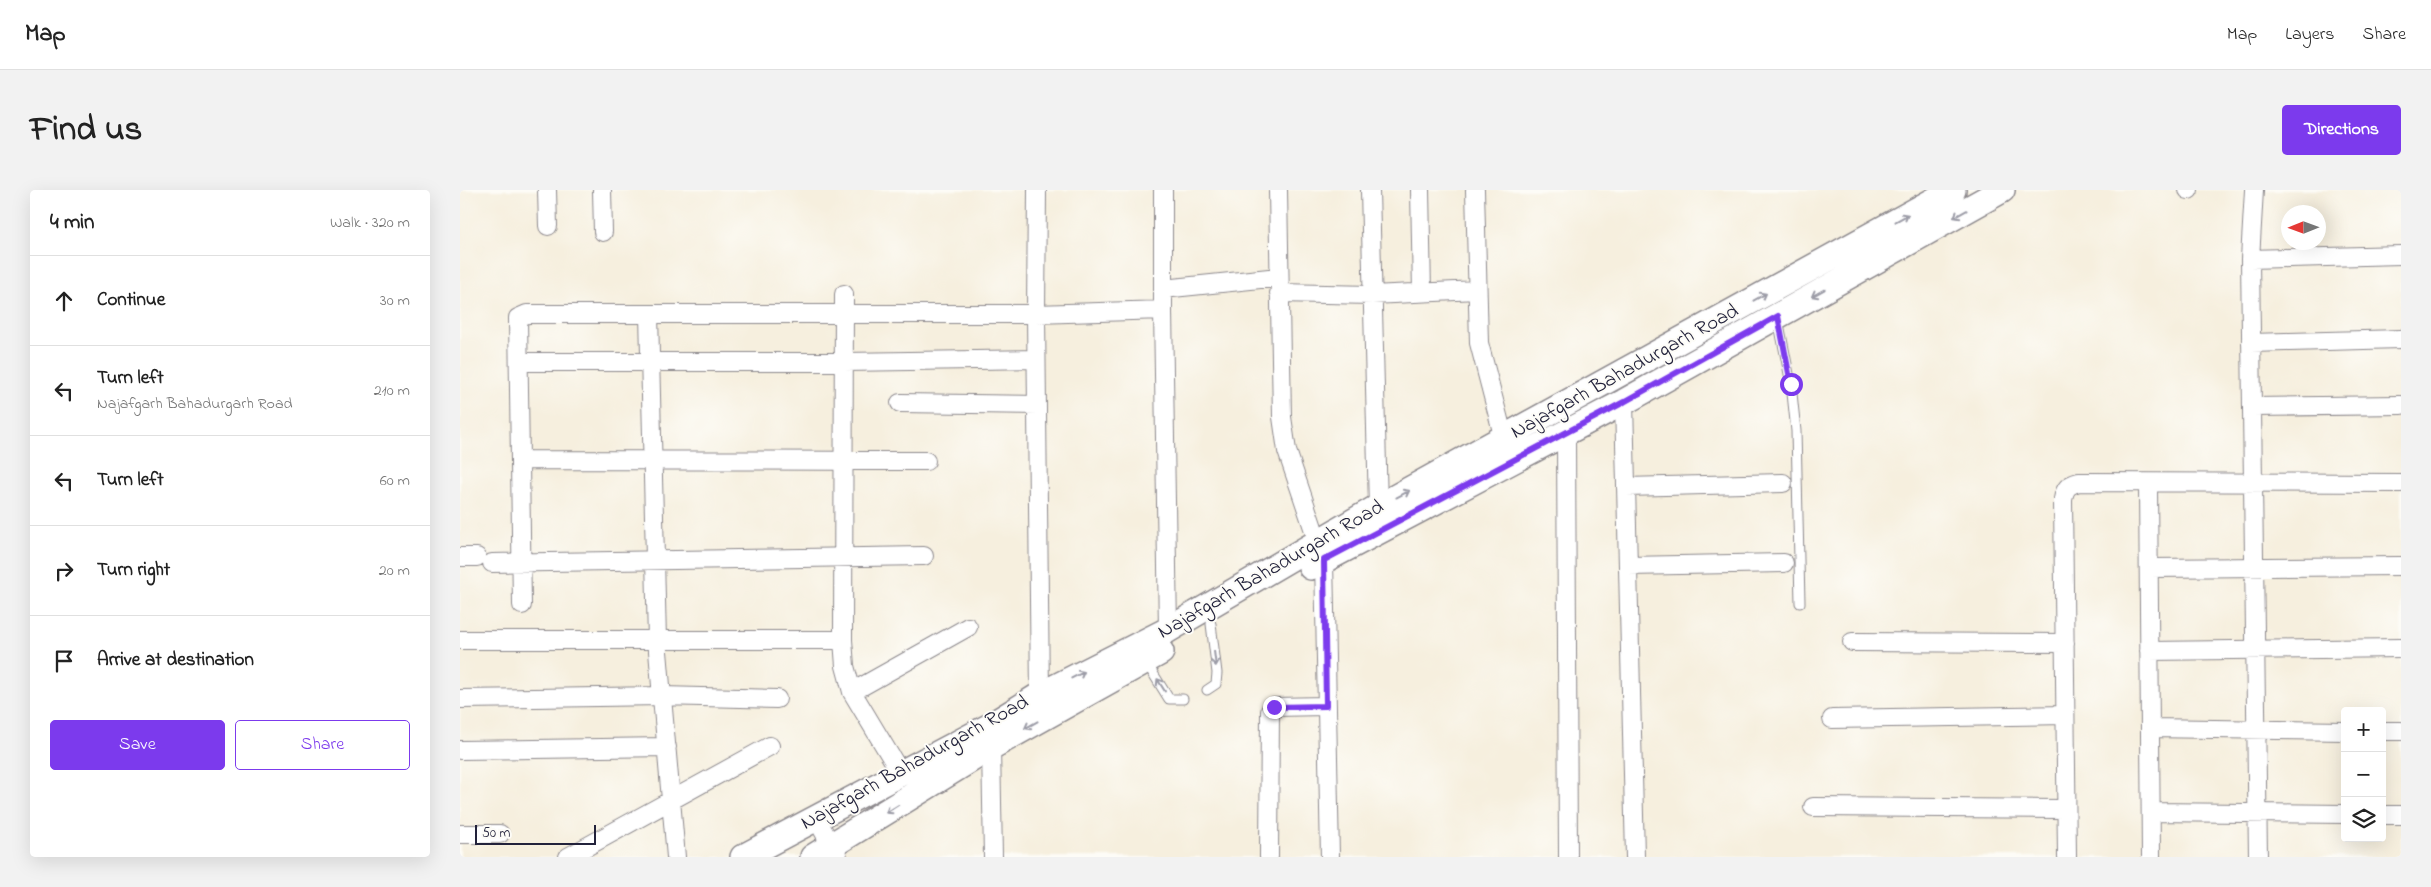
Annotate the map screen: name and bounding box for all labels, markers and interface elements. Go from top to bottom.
text: Map [25,17,66,52]
text: Map [2227,22,2257,48]
text: Layers [2285,22,2335,48]
text: Share [2363,22,2406,48]
text: Find us [30,105,142,156]
button: Directions [2282,105,2401,155]
north arrow [2281,205,2326,250]
text: 4 min [50,208,94,238]
one-way arrow [1952,209,1967,219]
text: Walk · 320 m [330,211,410,235]
one-way arrow [1895,213,1910,223]
icon: ahead [50,287,78,315]
text: Continue [97,287,165,314]
text: 30 m [380,289,410,313]
one-way arrow [1811,289,1826,299]
one-way arrow [1753,292,1768,302]
street label: Najafgarh Bahadurgarh Road [1505,297,1746,449]
text: Turn left [97,365,164,392]
route start [1780,373,1803,396]
icon: left [50,377,78,405]
text: 210 m [374,379,410,403]
text: Najafgarh Bahadurgarh Road [97,392,293,416]
icon: left [50,467,78,495]
text: Turn left [97,467,164,494]
text: 60 m [380,469,410,493]
one-way arrow [1396,488,1410,498]
street label: Najafgarh Bahadurgarh Road [1152,493,1391,649]
icon: right [50,557,78,585]
text: Turn right [97,557,170,584]
text: 20 m [379,559,410,583]
icon: arrive [50,647,78,675]
text: Arrive at destination [97,647,254,674]
one-way arrow [1210,651,1220,667]
one-way arrow [1071,670,1086,680]
one-way arrow [1155,679,1165,693]
street label: Najafgarh Bahadurgarh Road [795,688,1036,840]
route end [1263,696,1286,719]
map controls [2341,707,2386,842]
button: + [2341,707,2386,752]
button: Save [50,720,225,770]
button: Share [235,720,410,770]
one-way arrow [1024,720,1039,730]
button: − [2341,752,2386,797]
button: layers [2341,797,2386,842]
one-way arrow [886,805,900,815]
scale bar [475,822,596,845]
text: 50 m [482,823,510,844]

